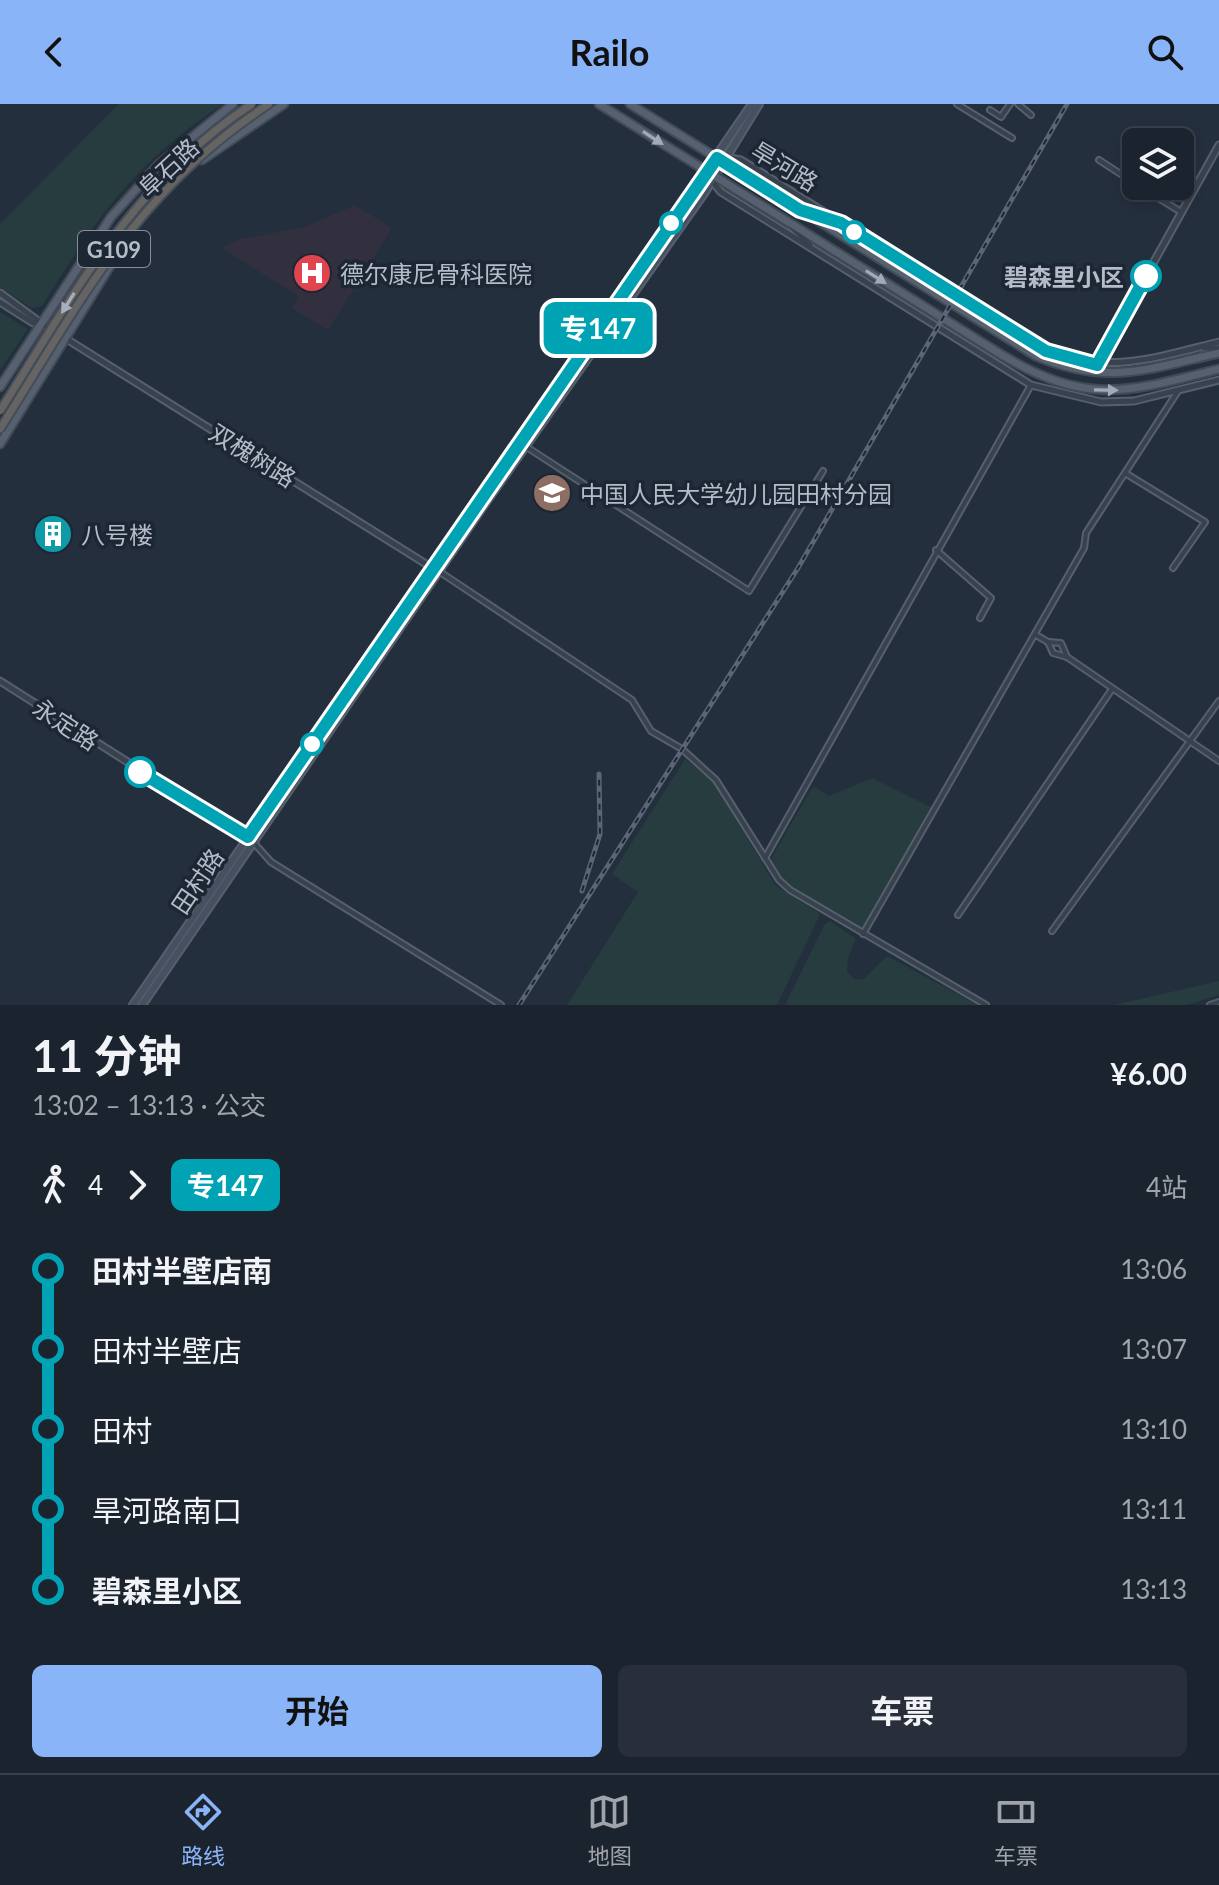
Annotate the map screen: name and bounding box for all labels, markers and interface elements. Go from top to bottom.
icon: back [32,30,76,74]
text: Railo [570,30,649,74]
icon: search [1143,30,1187,74]
map controls [1122,128,1194,200]
button: layers [1122,128,1194,200]
one-way arrow [642,131,663,146]
street label: 阜石路 [132,132,204,202]
street label: 旱河路 [747,135,823,197]
unlabelled marker [660,212,682,234]
unlabelled marker [843,221,865,243]
road number: G109 [78,231,150,267]
hospital icon: 德尔康尼骨科医院 [291,252,333,294]
place label: 德尔康尼骨科医院 [340,259,532,288]
marker: 碧森里小区 [1131,261,1161,291]
place label: 碧森里小区 [1004,262,1124,291]
one-way arrow [865,270,887,284]
one-way arrow [61,292,75,314]
line badge: 专147 [542,302,654,354]
text: 专147 [560,311,636,345]
one-way arrow [1094,384,1119,397]
street label: 双槐树路 [205,417,301,493]
school or university icon: 中国人民大学幼儿园田村分园 [531,472,573,514]
place label: 中国人民大学幼儿园田村分园 [580,479,892,508]
building icon: 八号楼 [32,513,74,555]
place label: 八号楼 [81,520,153,549]
street label: 永定路 [28,692,104,756]
unlabelled marker [301,733,323,755]
unlabelled marker [125,757,155,787]
street label: 田村路 [165,843,229,919]
text: 11 分钟 [32,1029,182,1081]
text: ¥6.00 [1110,1055,1187,1091]
text: 13:02 – 13:13 · 公交 [32,1089,266,1121]
icon: walk [32,1163,76,1207]
icon: forward [115,1163,159,1207]
text: 专147 [187,1168,264,1202]
text: 4 [88,1169,103,1201]
text: 4站 [1146,1171,1187,1203]
text: 田村半壁店南 [92,1252,272,1288]
text: 13:06 [1120,1253,1187,1285]
text: 田村半壁店 [92,1332,242,1368]
text: 13:07 [1120,1333,1187,1365]
text: 田村 [92,1412,152,1448]
text: 13:10 [1120,1413,1187,1445]
text: 旱河路南口 [92,1492,242,1528]
text: 13:11 [1120,1493,1187,1525]
text: 碧森里小区 [92,1572,242,1608]
text: 13:13 [1120,1573,1187,1605]
button: 开始 [32,1665,602,1757]
button: 车票 [618,1665,1187,1757]
tab: 路线 [181,1790,225,1870]
tab: 地图 [587,1790,632,1870]
tab: 车票 [994,1790,1038,1870]

